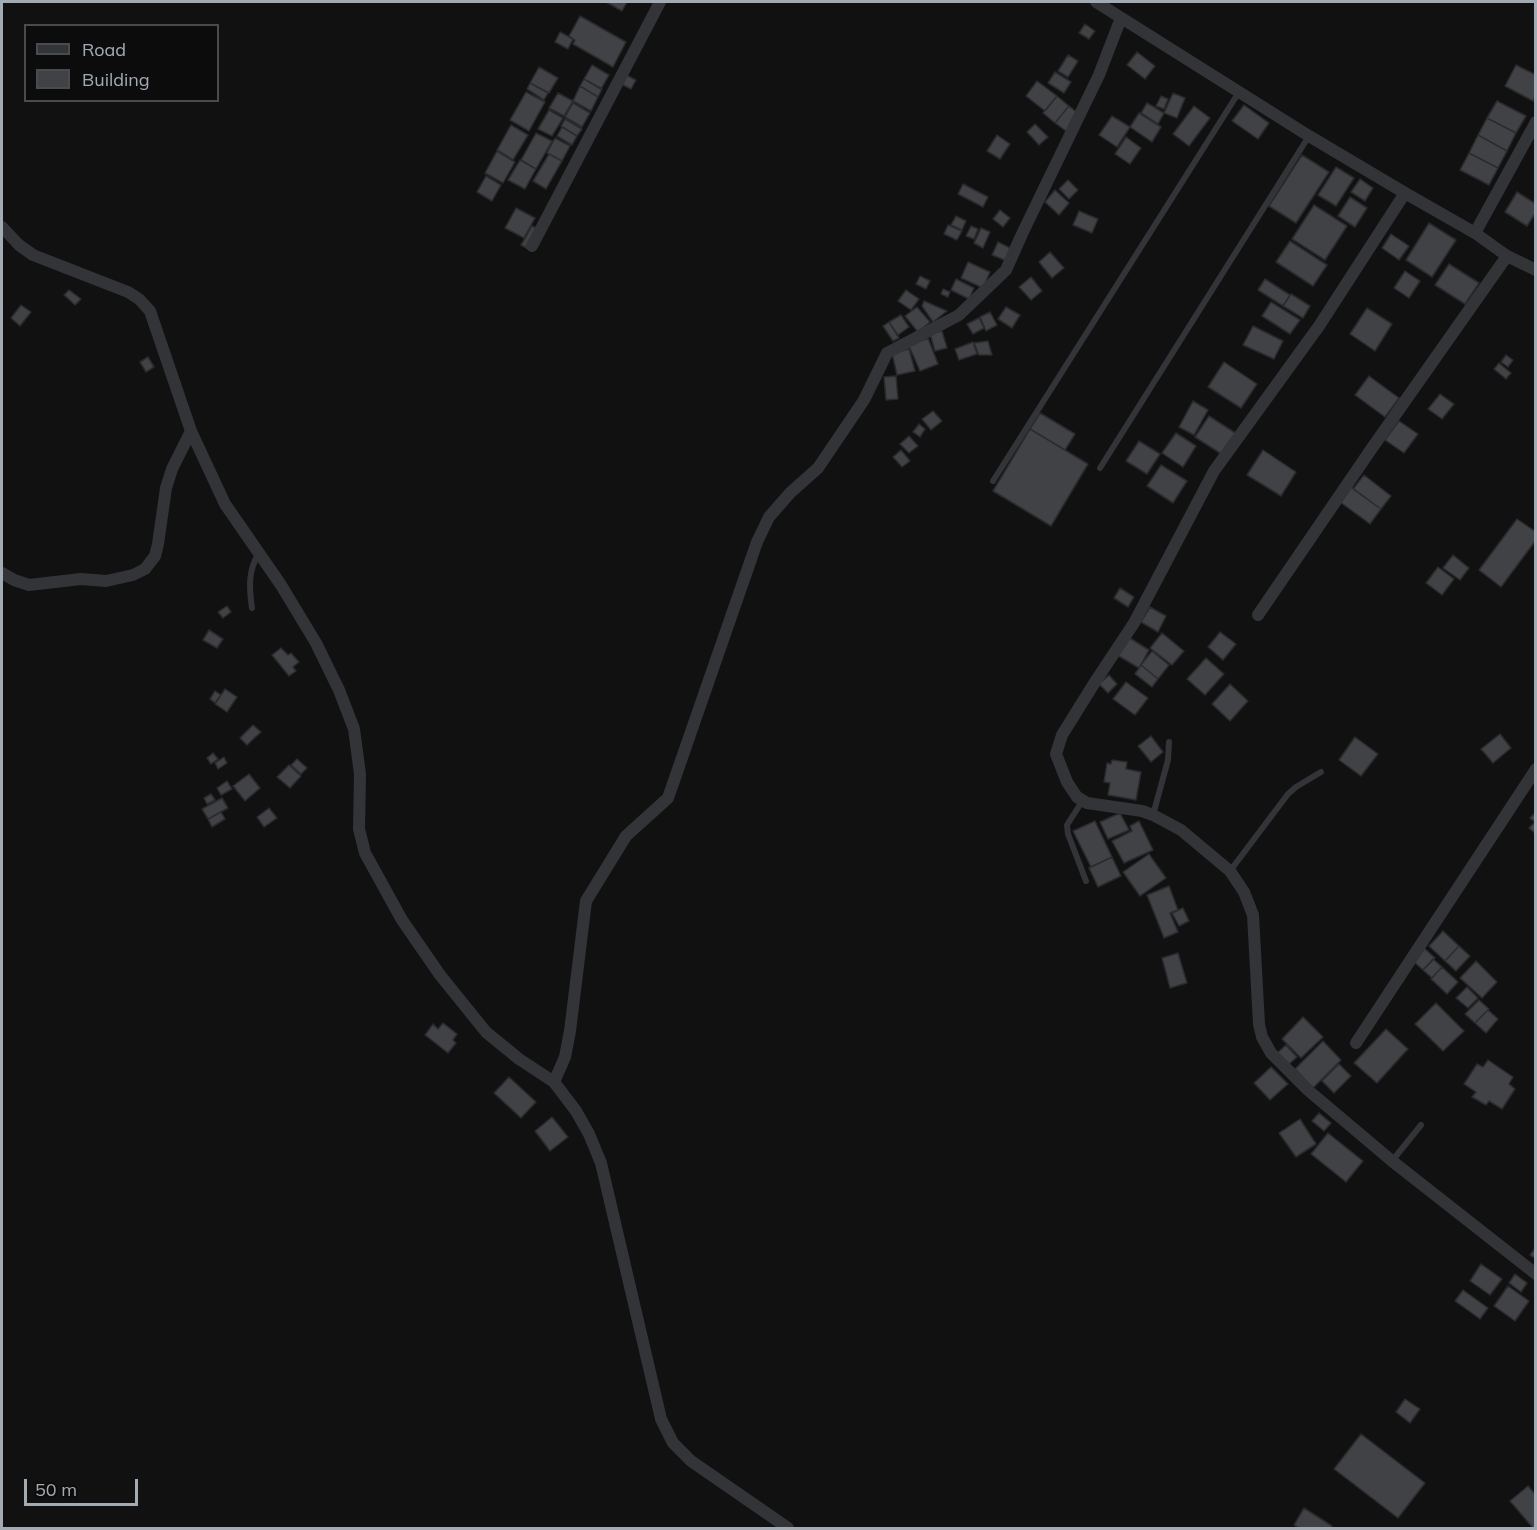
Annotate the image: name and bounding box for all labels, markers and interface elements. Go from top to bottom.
legend [24,24,219,102]
text: Road [82,38,126,61]
text: Building [82,68,150,91]
scale bar [27,1467,141,1505]
text: 50 m [35,1478,77,1501]

